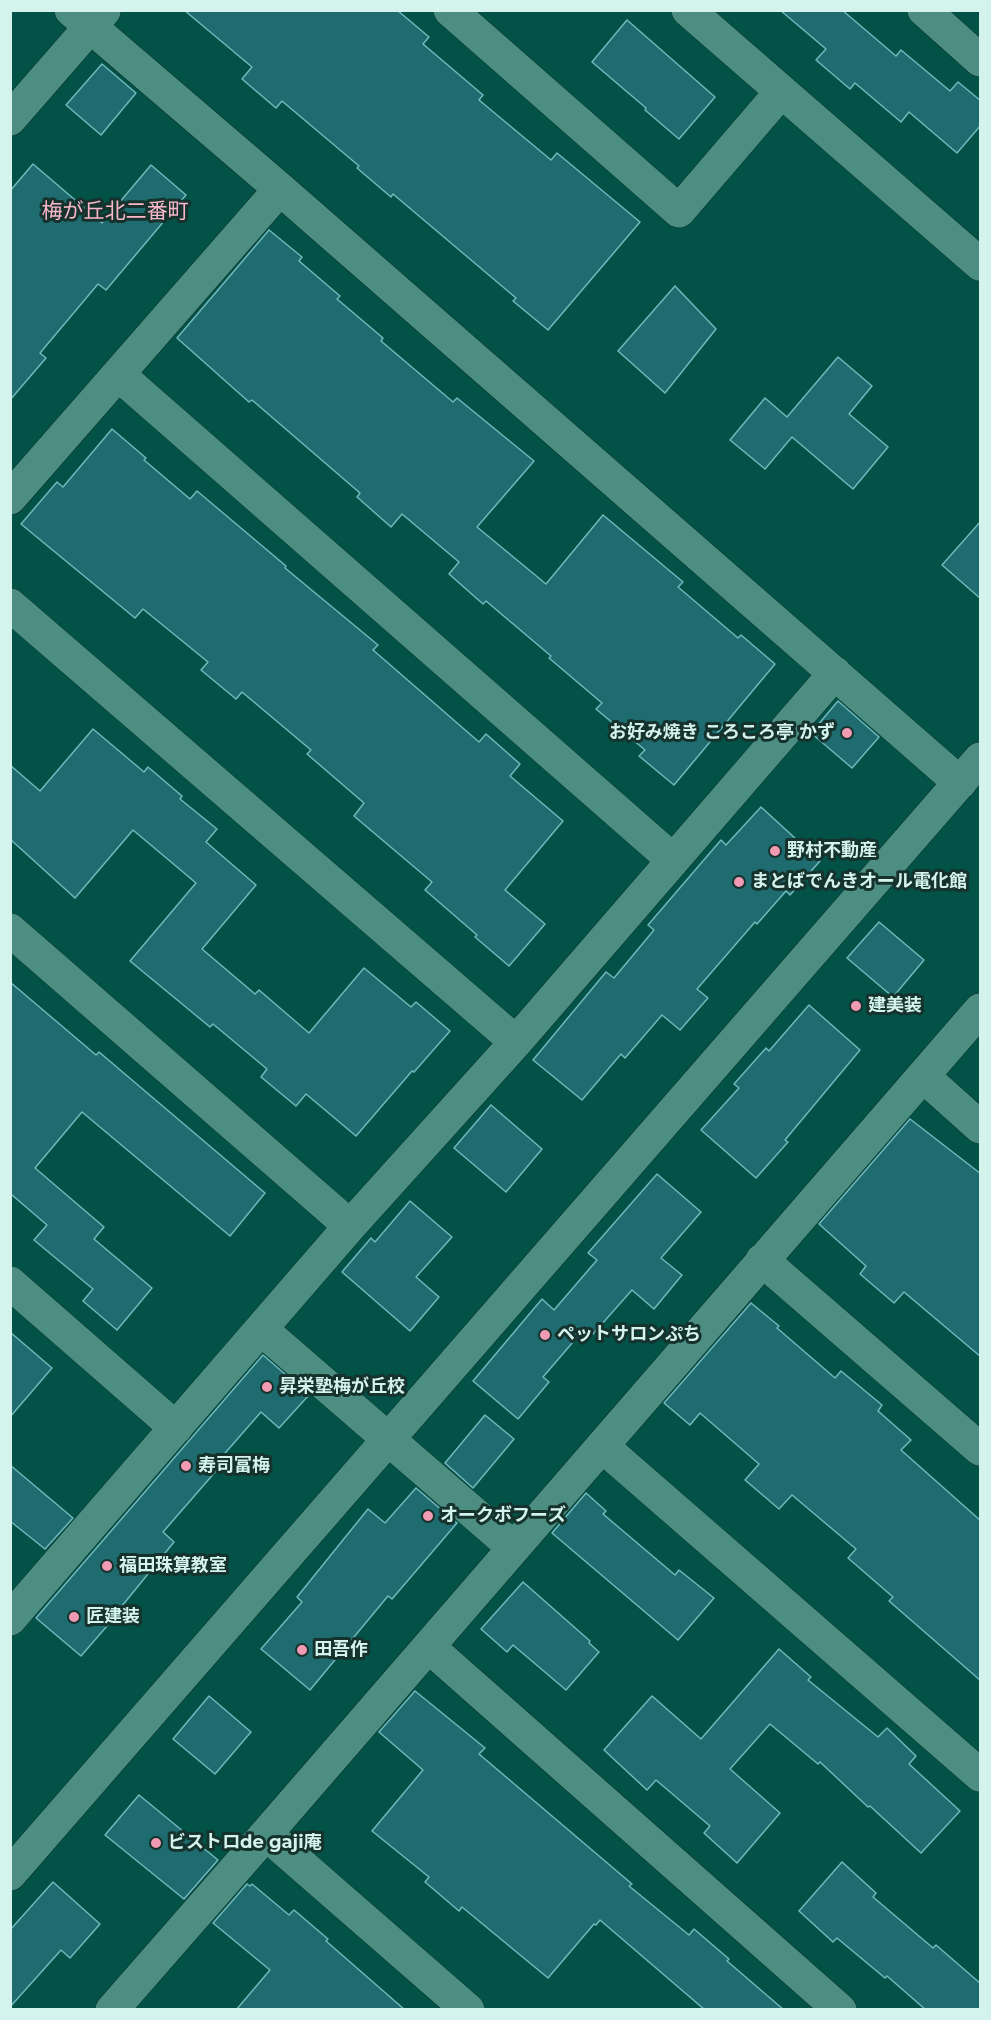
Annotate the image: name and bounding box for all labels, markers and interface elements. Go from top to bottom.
district label: 梅が丘北二番町 [42,199,188,225]
place label: お好み焼き ころころ亭 かず [609,722,835,744]
marker: お好み焼き ころころ亭 かず [840,726,854,740]
place label: 野村不動産 [787,840,877,862]
marker: 野村不動産 [768,844,782,858]
place label: まとばでんきオール電化館 [751,871,967,893]
marker: まとばでんきオール電化館 [732,875,746,889]
place label: 建美装 [868,995,922,1017]
marker: 建美装 [849,999,863,1013]
place label: ペットサロンぷち [557,1324,701,1346]
marker: ペットサロンぷち [538,1328,552,1342]
place label: 昇栄塾梅が丘校 [279,1376,405,1398]
marker: 昇栄塾梅が丘校 [260,1380,274,1394]
place label: 寿司富梅 [198,1455,270,1477]
marker: 寿司富梅 [179,1459,193,1473]
place label: オークボフーズ [440,1505,566,1527]
marker: オークボフーズ [421,1509,435,1523]
place label: 福田珠算教室 [119,1555,227,1577]
marker: 福田珠算教室 [100,1559,114,1573]
place label: 匠建装 [86,1606,140,1628]
marker: 匠建装 [67,1610,81,1624]
place label: 田吾作 [314,1639,368,1661]
marker: 田吾作 [295,1643,309,1657]
place label: ビストロde gaji庵 [168,1832,322,1854]
marker: ビストロde gaji庵 [149,1836,163,1850]

